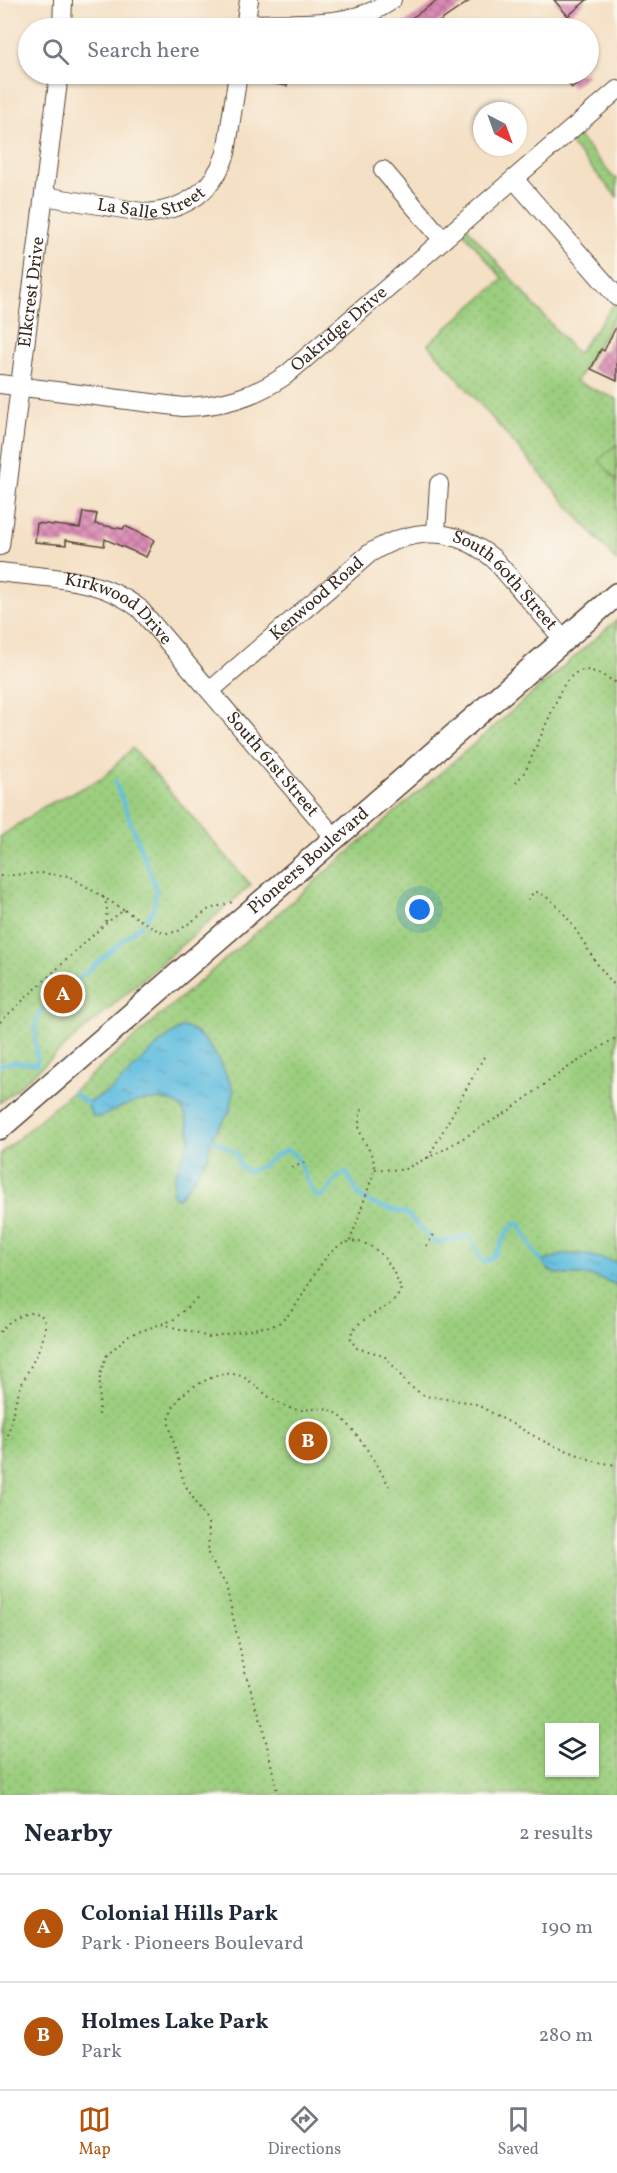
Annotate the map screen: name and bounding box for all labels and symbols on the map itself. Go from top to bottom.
north arrow [473,102,527,156]
street label: La Salle Street [95,181,211,226]
street label: Elkcrest Drive [12,235,51,349]
street label: Oakridge Drive [285,281,393,378]
street label: South 60th Street [449,525,563,636]
street label: Kenwood Road [264,551,370,646]
street label: Kirkwood Drive [63,567,178,651]
street label: South 61st Street [220,706,324,822]
street label: Pioneers Boulevard [242,801,375,921]
your location [405,895,434,924]
pin: A [44,972,82,1016]
pin: B [288,1418,328,1464]

